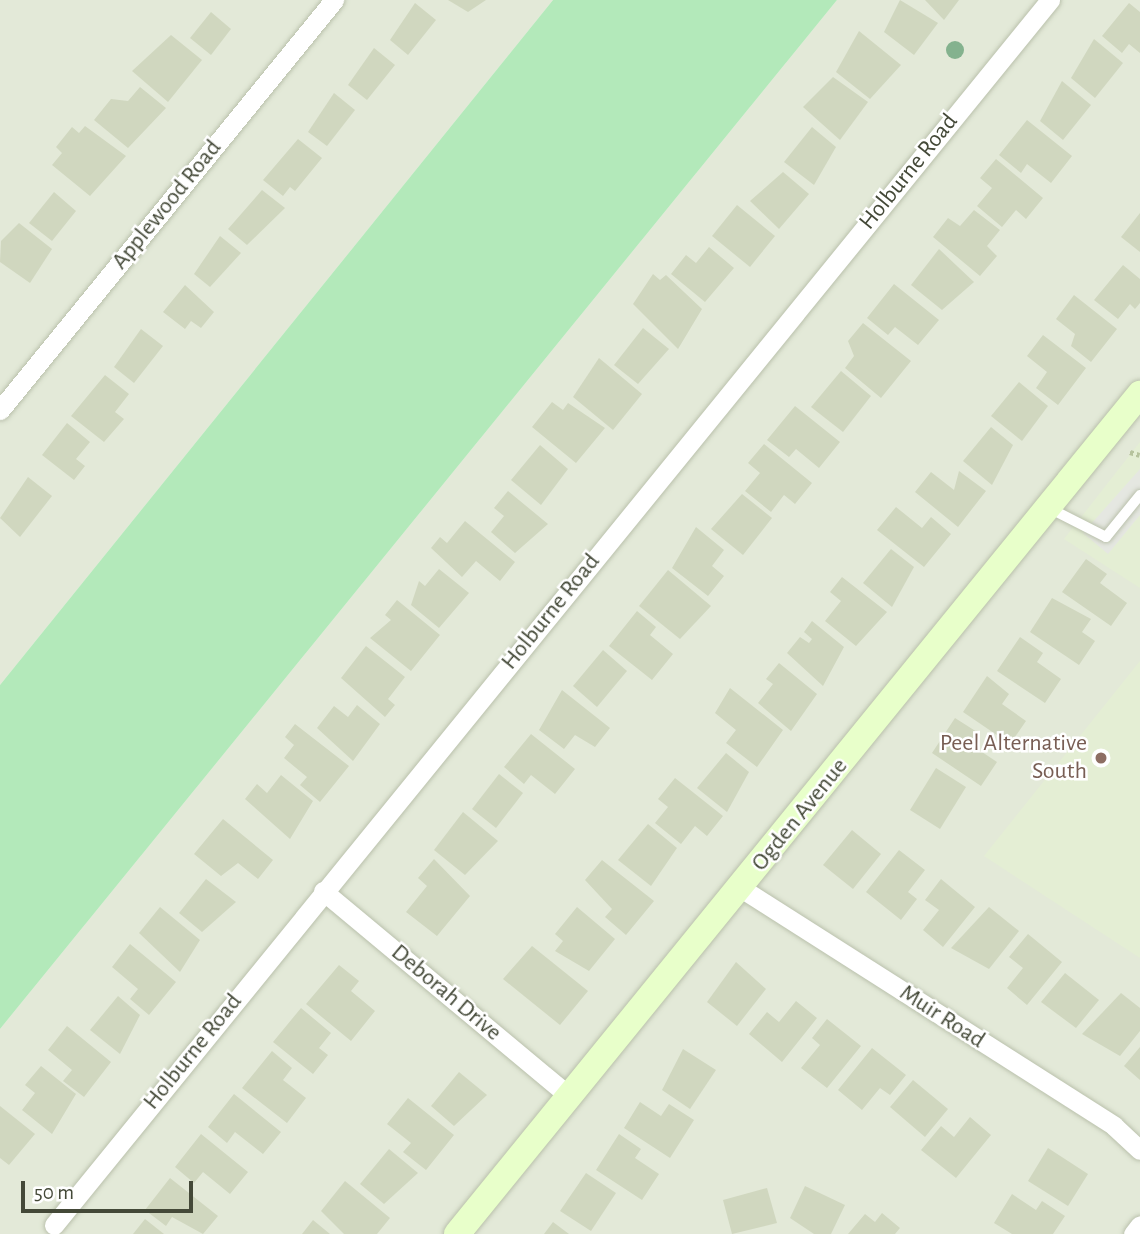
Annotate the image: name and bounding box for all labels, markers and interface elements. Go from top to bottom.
street label: Holburne Road [853,108,965,236]
street label: Applewood Road [106,134,228,276]
street label: Holburne Road [495,548,607,676]
place label: Peel Alternative South [940,730,1087,786]
marker: Peel Alternative South [1093,750,1109,766]
street label: Ogden Avenue [746,753,854,877]
street label: Deborah Drive [385,938,507,1048]
street label: Muir Road [894,979,990,1055]
street label: Holburne Road [137,988,249,1116]
scale bar [24,1168,196,1212]
text: 50 m [34,1182,74,1203]

